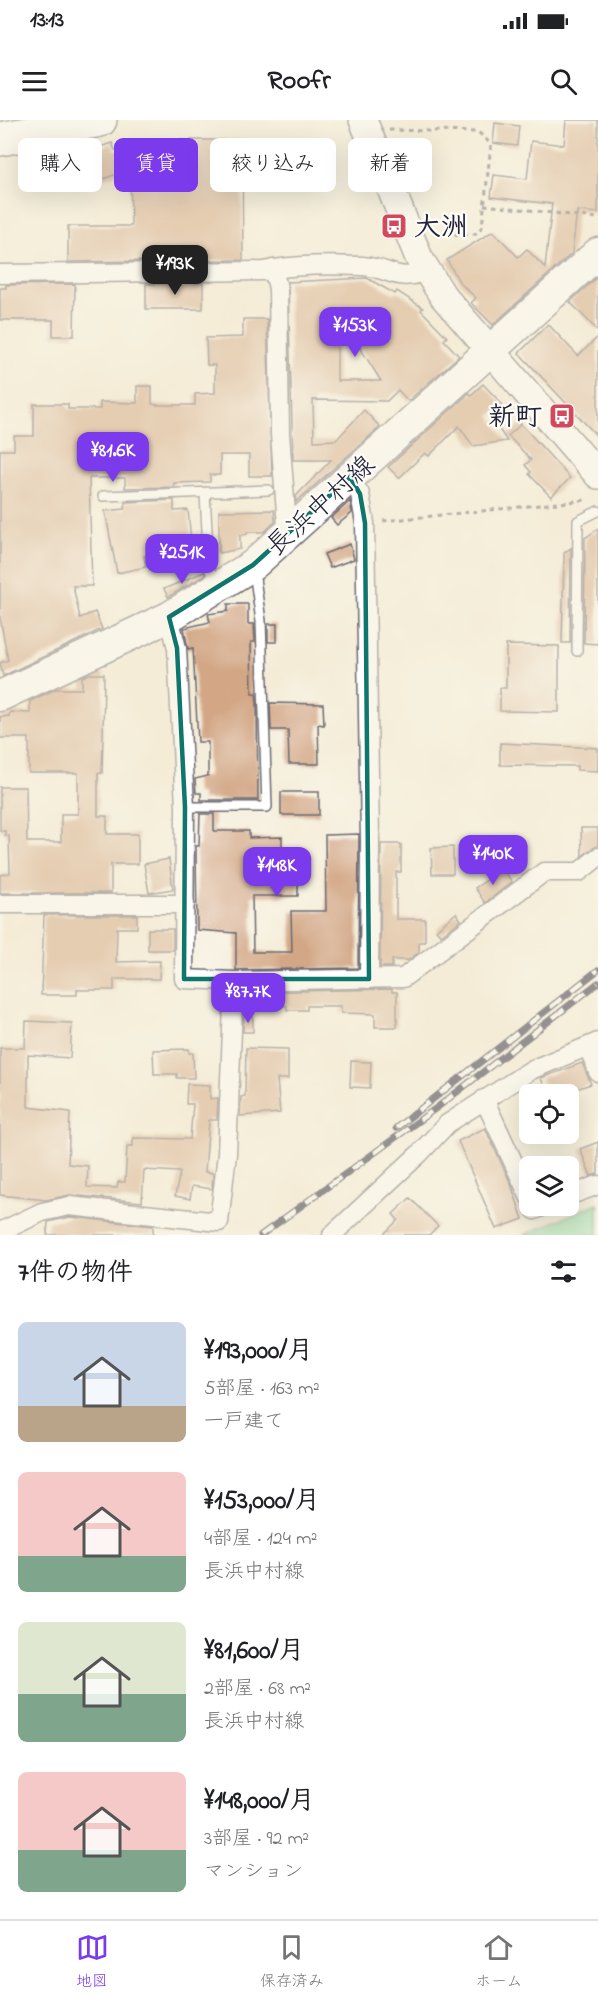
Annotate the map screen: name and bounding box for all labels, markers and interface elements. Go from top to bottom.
text: 13:13 [30,5,64,37]
text: Roofr [267,62,331,101]
icon: menu [18,65,51,98]
icon: search [547,65,580,98]
chip: 購入 [18,138,102,192]
chip: 賃貸 [114,138,198,192]
chip: 絞り込み [210,138,336,192]
chip: 新着 [348,138,432,192]
place label: 大洲 [414,209,468,248]
bus stop icon: 大洲 [379,211,409,241]
pin: ¥193K [133,245,217,296]
text: ¥193K [156,250,194,279]
pin: ¥153K [313,307,397,358]
text: ¥153K [333,312,377,341]
place label: 新町 [488,399,542,438]
bus stop icon: 新町 [547,401,577,431]
pin: ¥81.6K [64,432,162,483]
text: ¥81.6K [91,437,135,466]
street label: 長浜中村線 [258,447,385,567]
pin: ¥251K [140,534,224,585]
text: ¥251K [159,539,205,568]
pin: ¥140K [451,835,535,886]
text: ¥140K [473,840,513,869]
pin: ¥148K [235,847,319,898]
text: ¥148K [257,852,297,881]
pin: ¥87.7K [199,973,297,1024]
text: ¥87.7K [225,978,271,1007]
map controls [519,1084,579,1216]
button: locate [519,1084,579,1144]
button: layers [519,1156,579,1216]
text: 7件の物件 [18,1255,133,1293]
icon: filters [547,1255,580,1288]
text: ¥193,000/月 [204,1333,313,1371]
icon: home [66,1346,138,1418]
text: 5部屋 · 163 m² [204,1375,320,1404]
text: 一戸建て [204,1408,284,1437]
text: ¥153,000/月 [204,1483,320,1521]
icon: home [66,1496,138,1568]
text: 4部屋 · 124 m² [204,1525,318,1554]
text: 長浜中村線 [204,1558,304,1587]
text: ¥81,600/月 [204,1633,305,1671]
icon: home [66,1646,138,1718]
text: 2部屋 · 68 m² [204,1675,311,1704]
text: 長浜中村線 [204,1708,304,1737]
text: ¥148,000/月 [204,1783,315,1821]
icon: home [66,1796,138,1868]
text: 3部屋 · 92 m² [204,1825,309,1854]
text: マンション [204,1858,303,1887]
tab: 地図 [76,1931,109,1994]
tab: 保存済み [260,1931,324,1994]
tab: ホーム [475,1931,522,1994]

